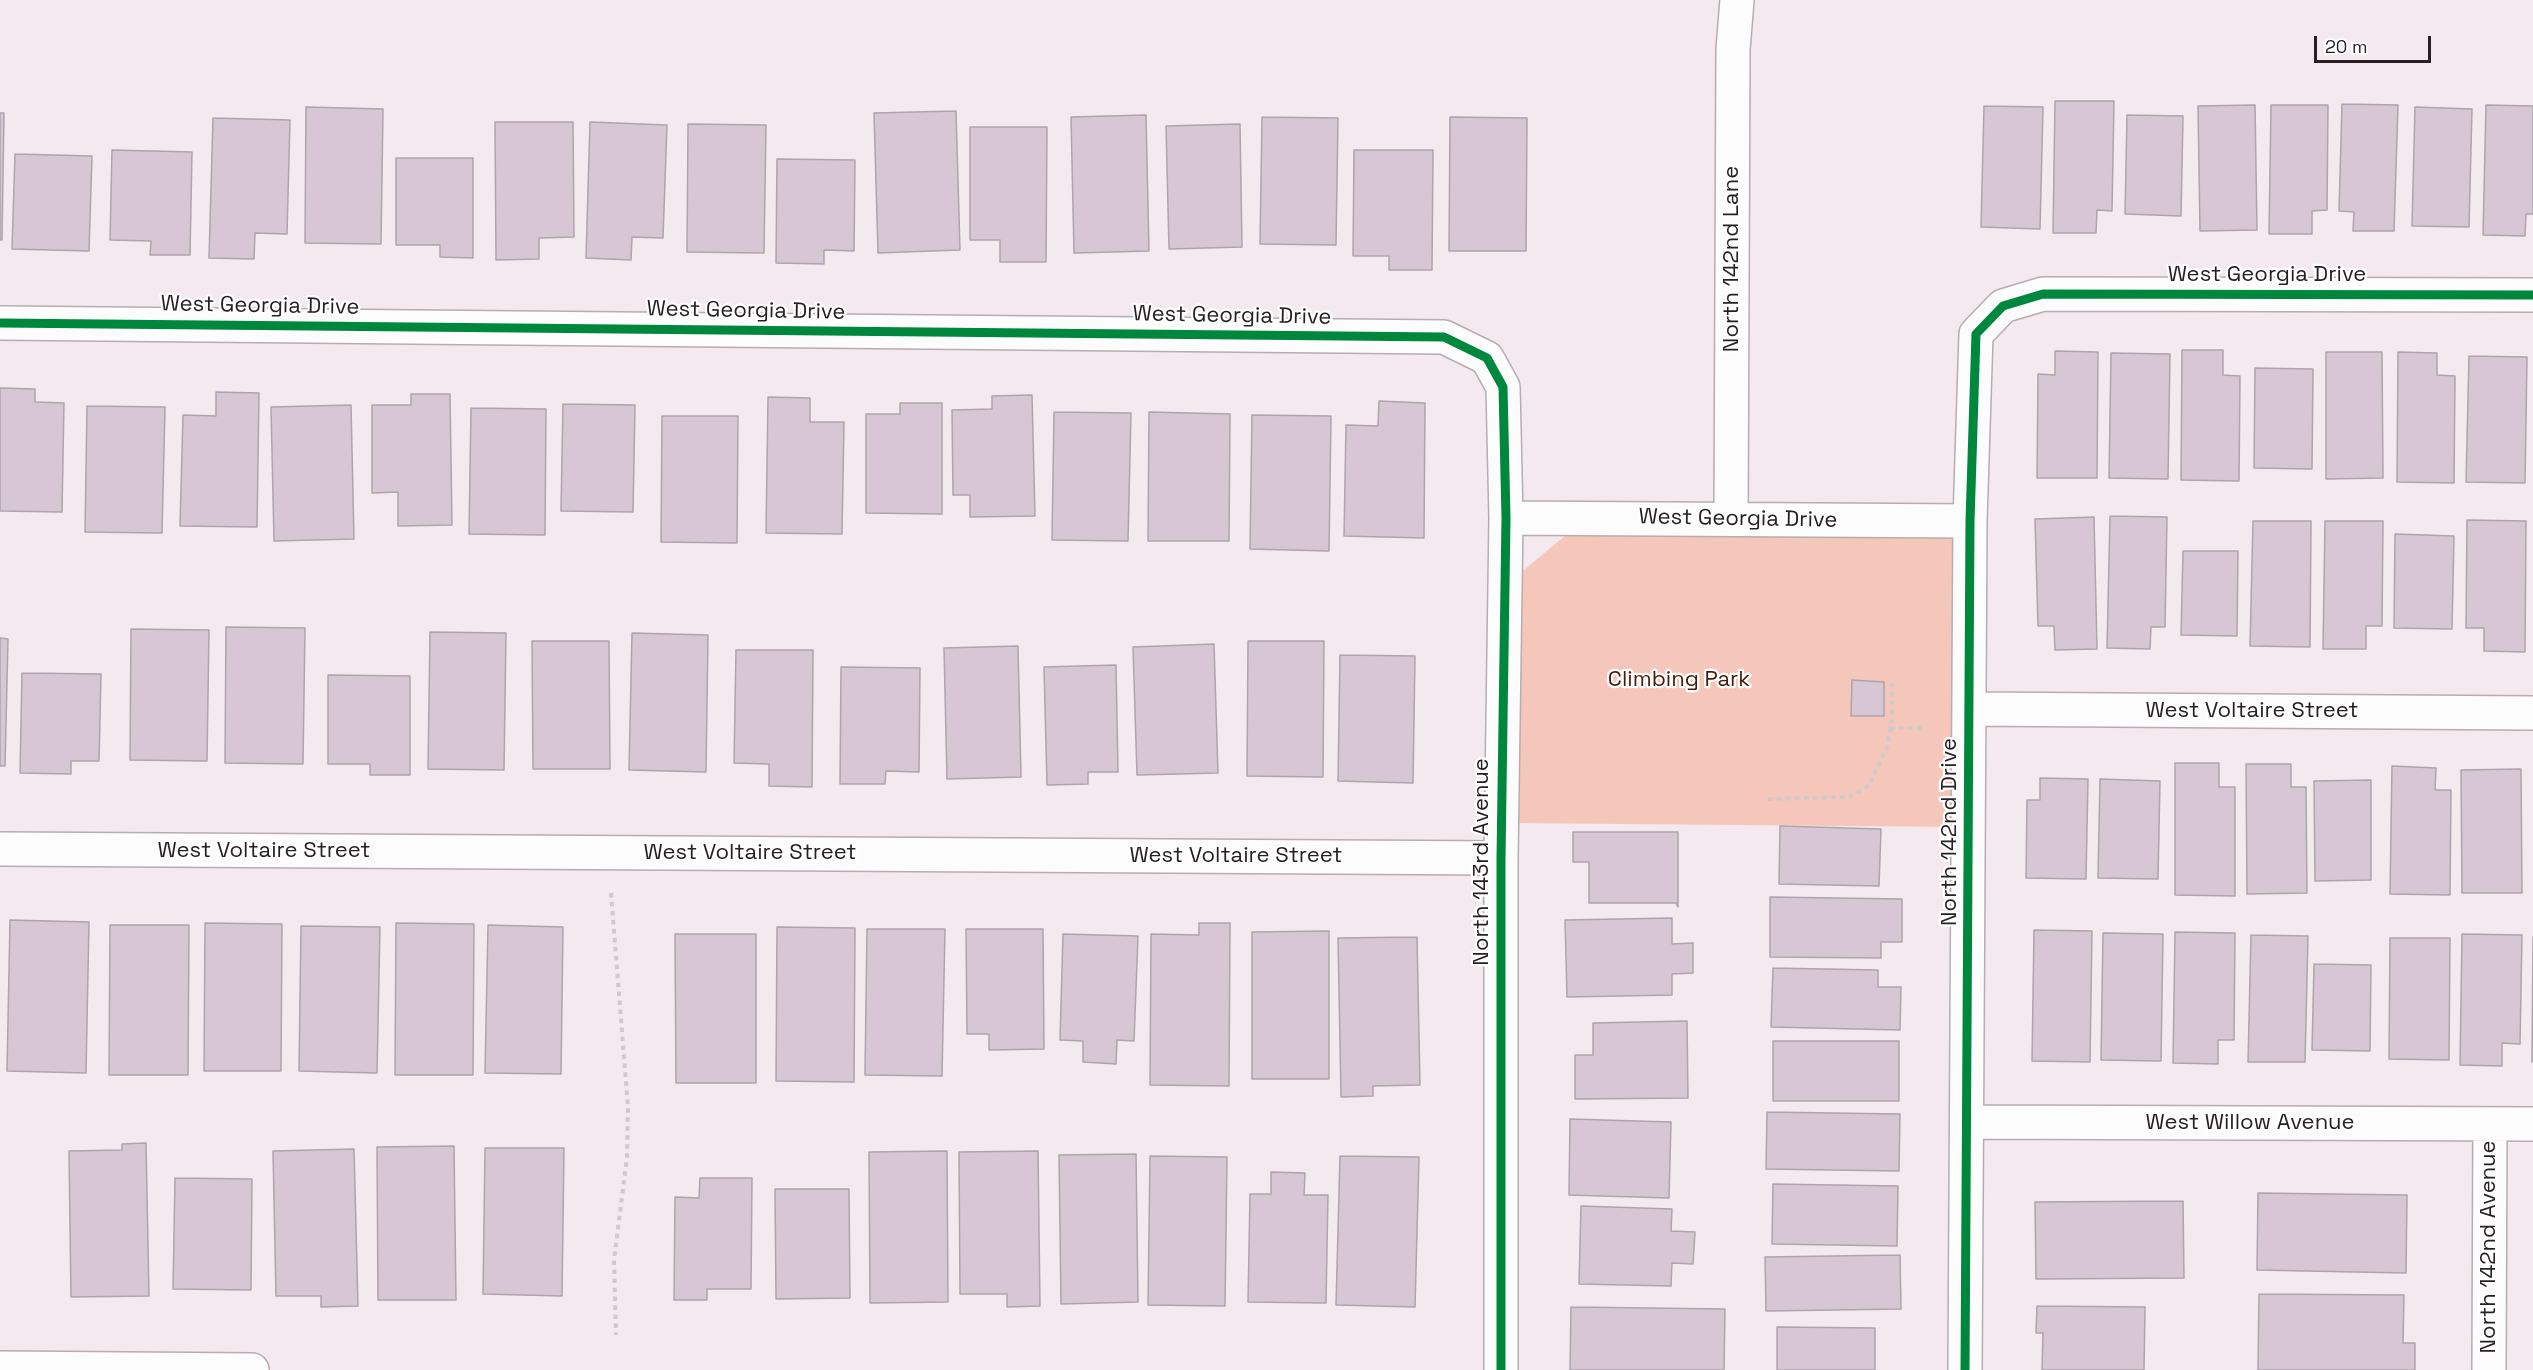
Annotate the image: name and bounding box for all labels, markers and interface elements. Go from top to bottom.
scale bar [2317,24,2434,62]
text: 20 m [2325,35,2368,58]
street label: North 142nd Lane [1719,166,1745,352]
street label: West Georgia Drive [2168,262,2366,288]
street label: West Georgia Drive [160,291,360,321]
street label: West Georgia Drive [646,296,846,326]
street label: West Georgia Drive [1132,301,1332,331]
street label: West Georgia Drive [1638,504,1838,534]
park label: Climbing Park [1608,667,1750,693]
street label: West Voltaire Street [2146,698,2358,724]
street label: North 142nd Drive [1937,738,1963,926]
street label: North 143rd Avenue [1469,758,1495,966]
street label: West Voltaire Street [158,838,370,864]
street label: West Voltaire Street [644,840,856,866]
street label: West Voltaire Street [1130,843,1342,869]
street label: West Willow Avenue [2146,1110,2354,1136]
street label: North 142nd Avenue [2476,1141,2502,1353]

